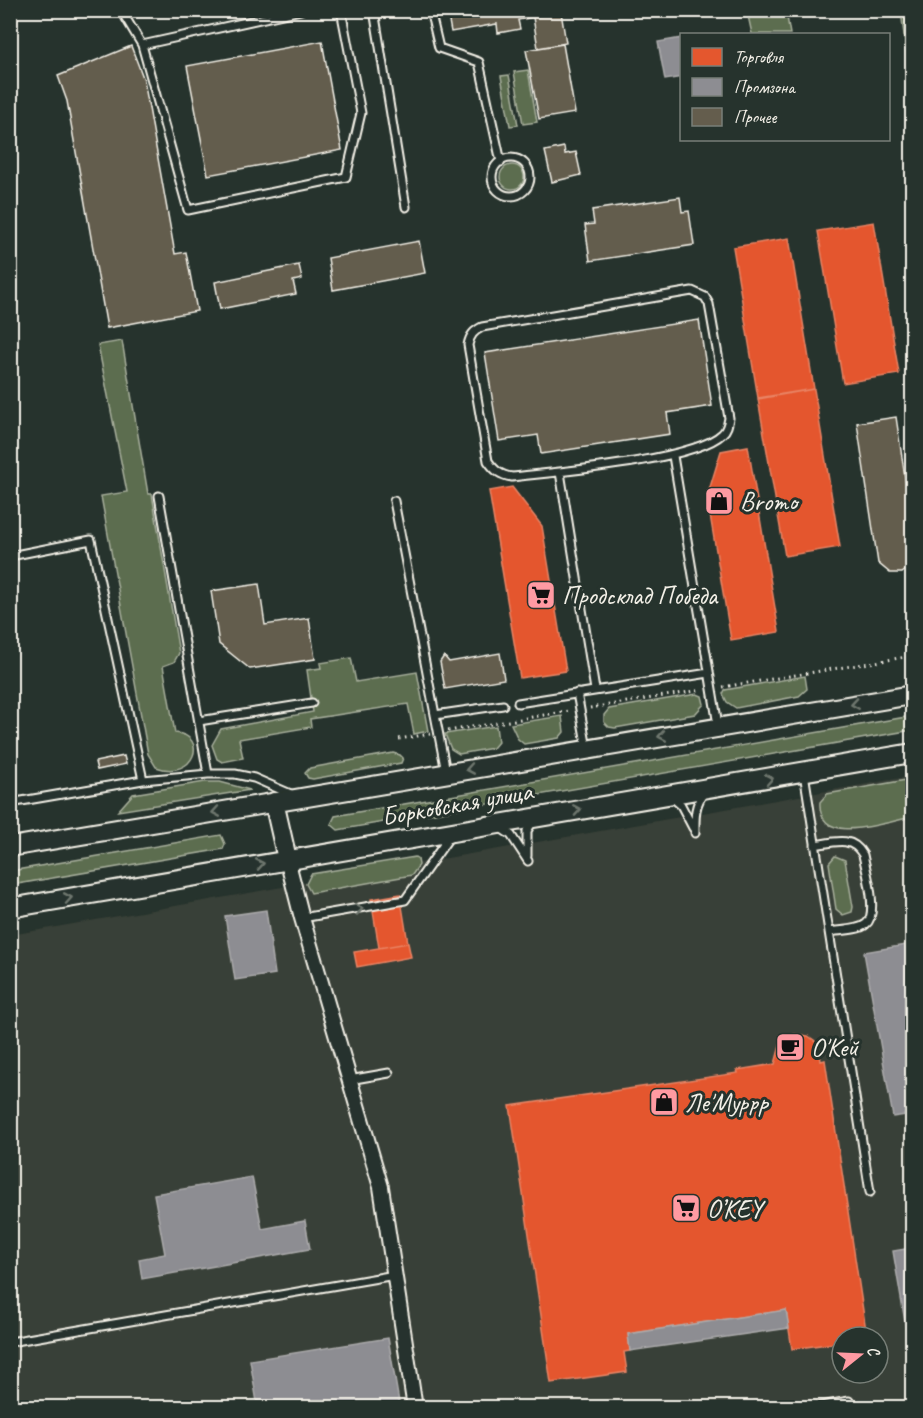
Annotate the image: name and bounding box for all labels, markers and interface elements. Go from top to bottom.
legend [680,33,890,141]
text: Торговля [734,46,785,68]
text: Промзона [734,76,796,98]
text: Прочее [734,106,777,128]
shop icon: Bromo [703,485,735,517]
place label: Bromo [740,485,800,518]
supermarket icon: Продсклад Победа [525,579,557,611]
place label: Продсклад Победа [562,579,719,612]
one-way arrow [850,697,860,710]
one-way arrow [658,729,667,741]
one-way arrow [465,762,475,774]
one-way arrow [764,773,774,786]
street label: Борковская улица [379,774,537,833]
one-way arrow [211,805,220,817]
one-way arrow [572,805,581,817]
one-way arrow [255,858,265,871]
one-way arrow [63,892,73,905]
one-way arrow [355,903,364,915]
cafe icon: О'Кей [774,1031,806,1063]
place label: О'Кей [811,1031,860,1064]
shop icon: Ле'Муррр [648,1086,680,1118]
place label: Ле'Муррр [685,1086,770,1119]
supermarket icon: O’KEY [670,1192,702,1224]
place label: O’KEY [707,1192,766,1225]
north arrow [830,1325,890,1385]
text: С [863,1344,885,1360]

